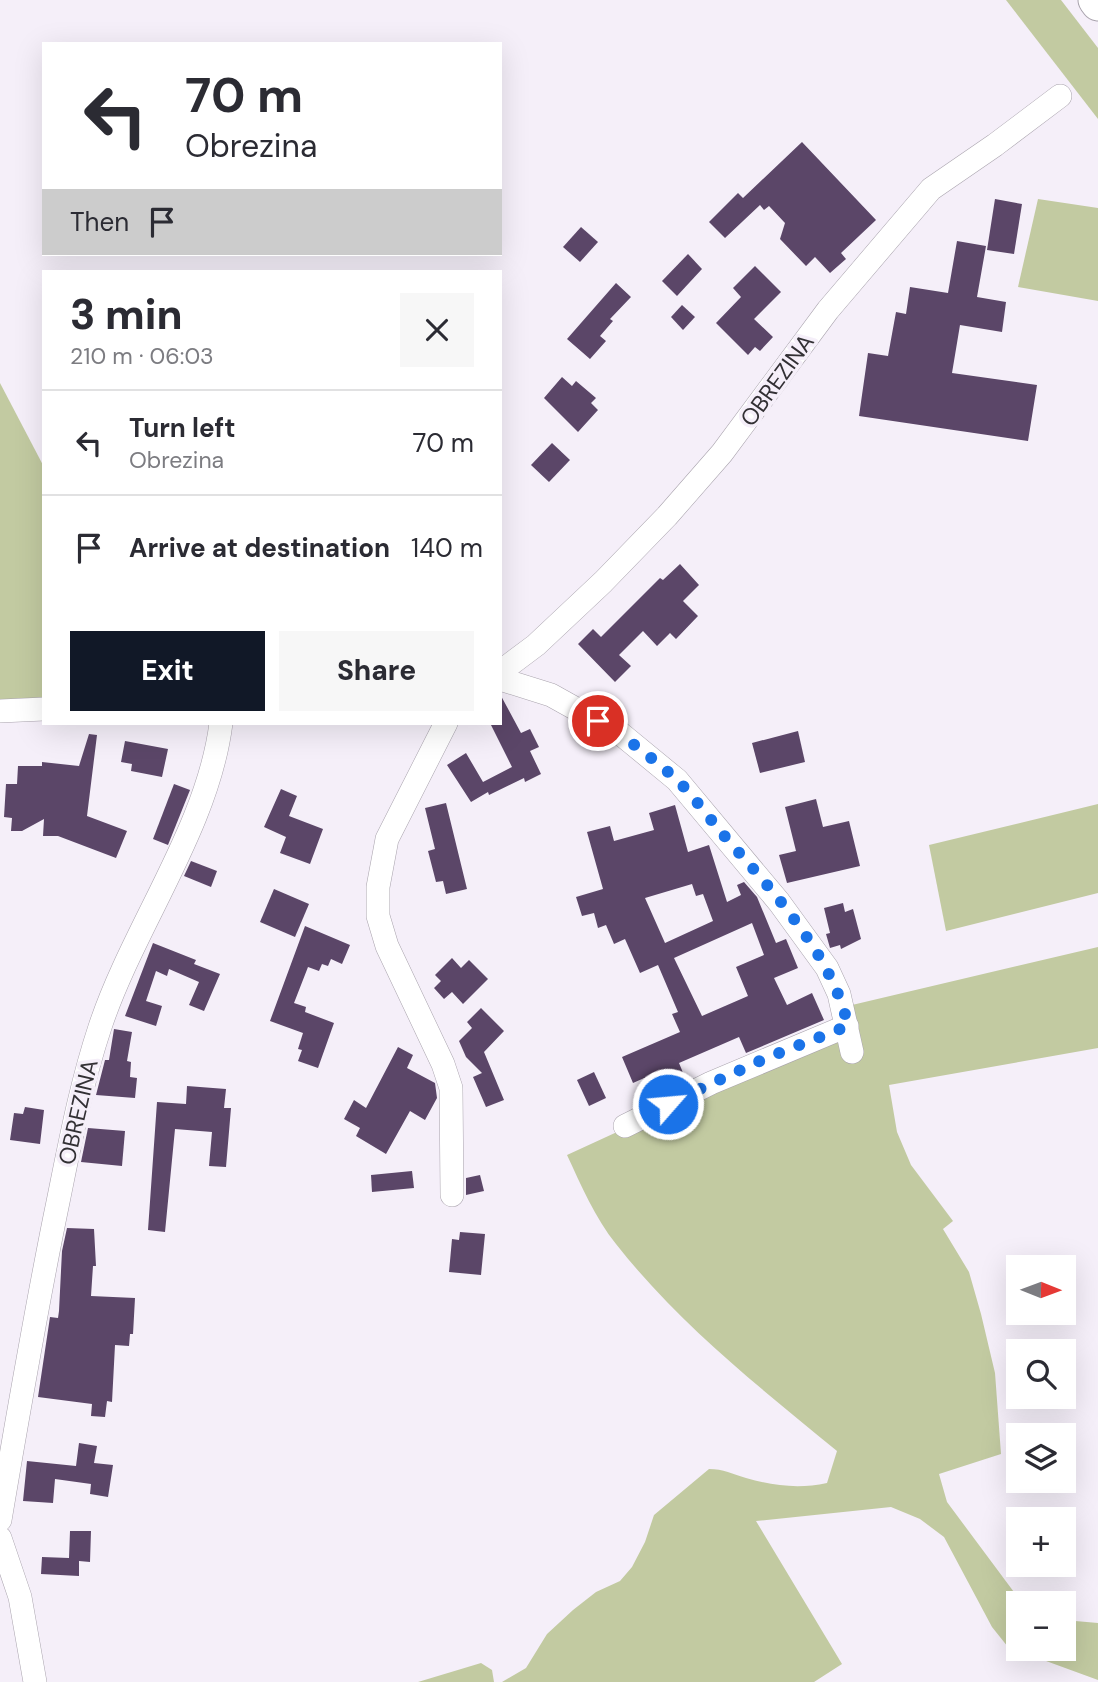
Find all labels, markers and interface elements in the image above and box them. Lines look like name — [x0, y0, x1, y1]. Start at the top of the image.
text: 70 m — [185, 63, 303, 127]
icon: left — [70, 70, 161, 161]
text: Obrezina — [185, 125, 317, 167]
icon: arrive — [143, 203, 181, 241]
text: Then — [70, 205, 129, 239]
text: 3 min — [70, 287, 183, 342]
button: close — [400, 293, 474, 367]
street label: OBREZINA — [733, 328, 821, 432]
text: 210 m · 06:03 — [70, 341, 214, 371]
text: Turn left — [129, 411, 236, 445]
icon: left — [70, 424, 108, 462]
text: 70 m — [413, 426, 474, 460]
text: Obrezina — [129, 445, 224, 475]
icon: arrive — [70, 529, 108, 567]
text: Arrive at destination — [129, 531, 390, 565]
text: 140 m — [411, 531, 483, 565]
button: Exit — [70, 631, 265, 711]
button: Share — [279, 631, 474, 711]
pin — [568, 691, 628, 751]
icon: arrive — [579, 702, 617, 740]
street label: OBREZINA — [51, 1056, 105, 1168]
position arrow — [631, 1067, 705, 1141]
north arrow — [1006, 1255, 1076, 1325]
map controls — [1006, 1255, 1076, 1661]
button: search — [1006, 1339, 1076, 1409]
button: layers — [1006, 1423, 1076, 1493]
button: + — [1006, 1507, 1076, 1577]
button: − — [1006, 1591, 1076, 1661]

